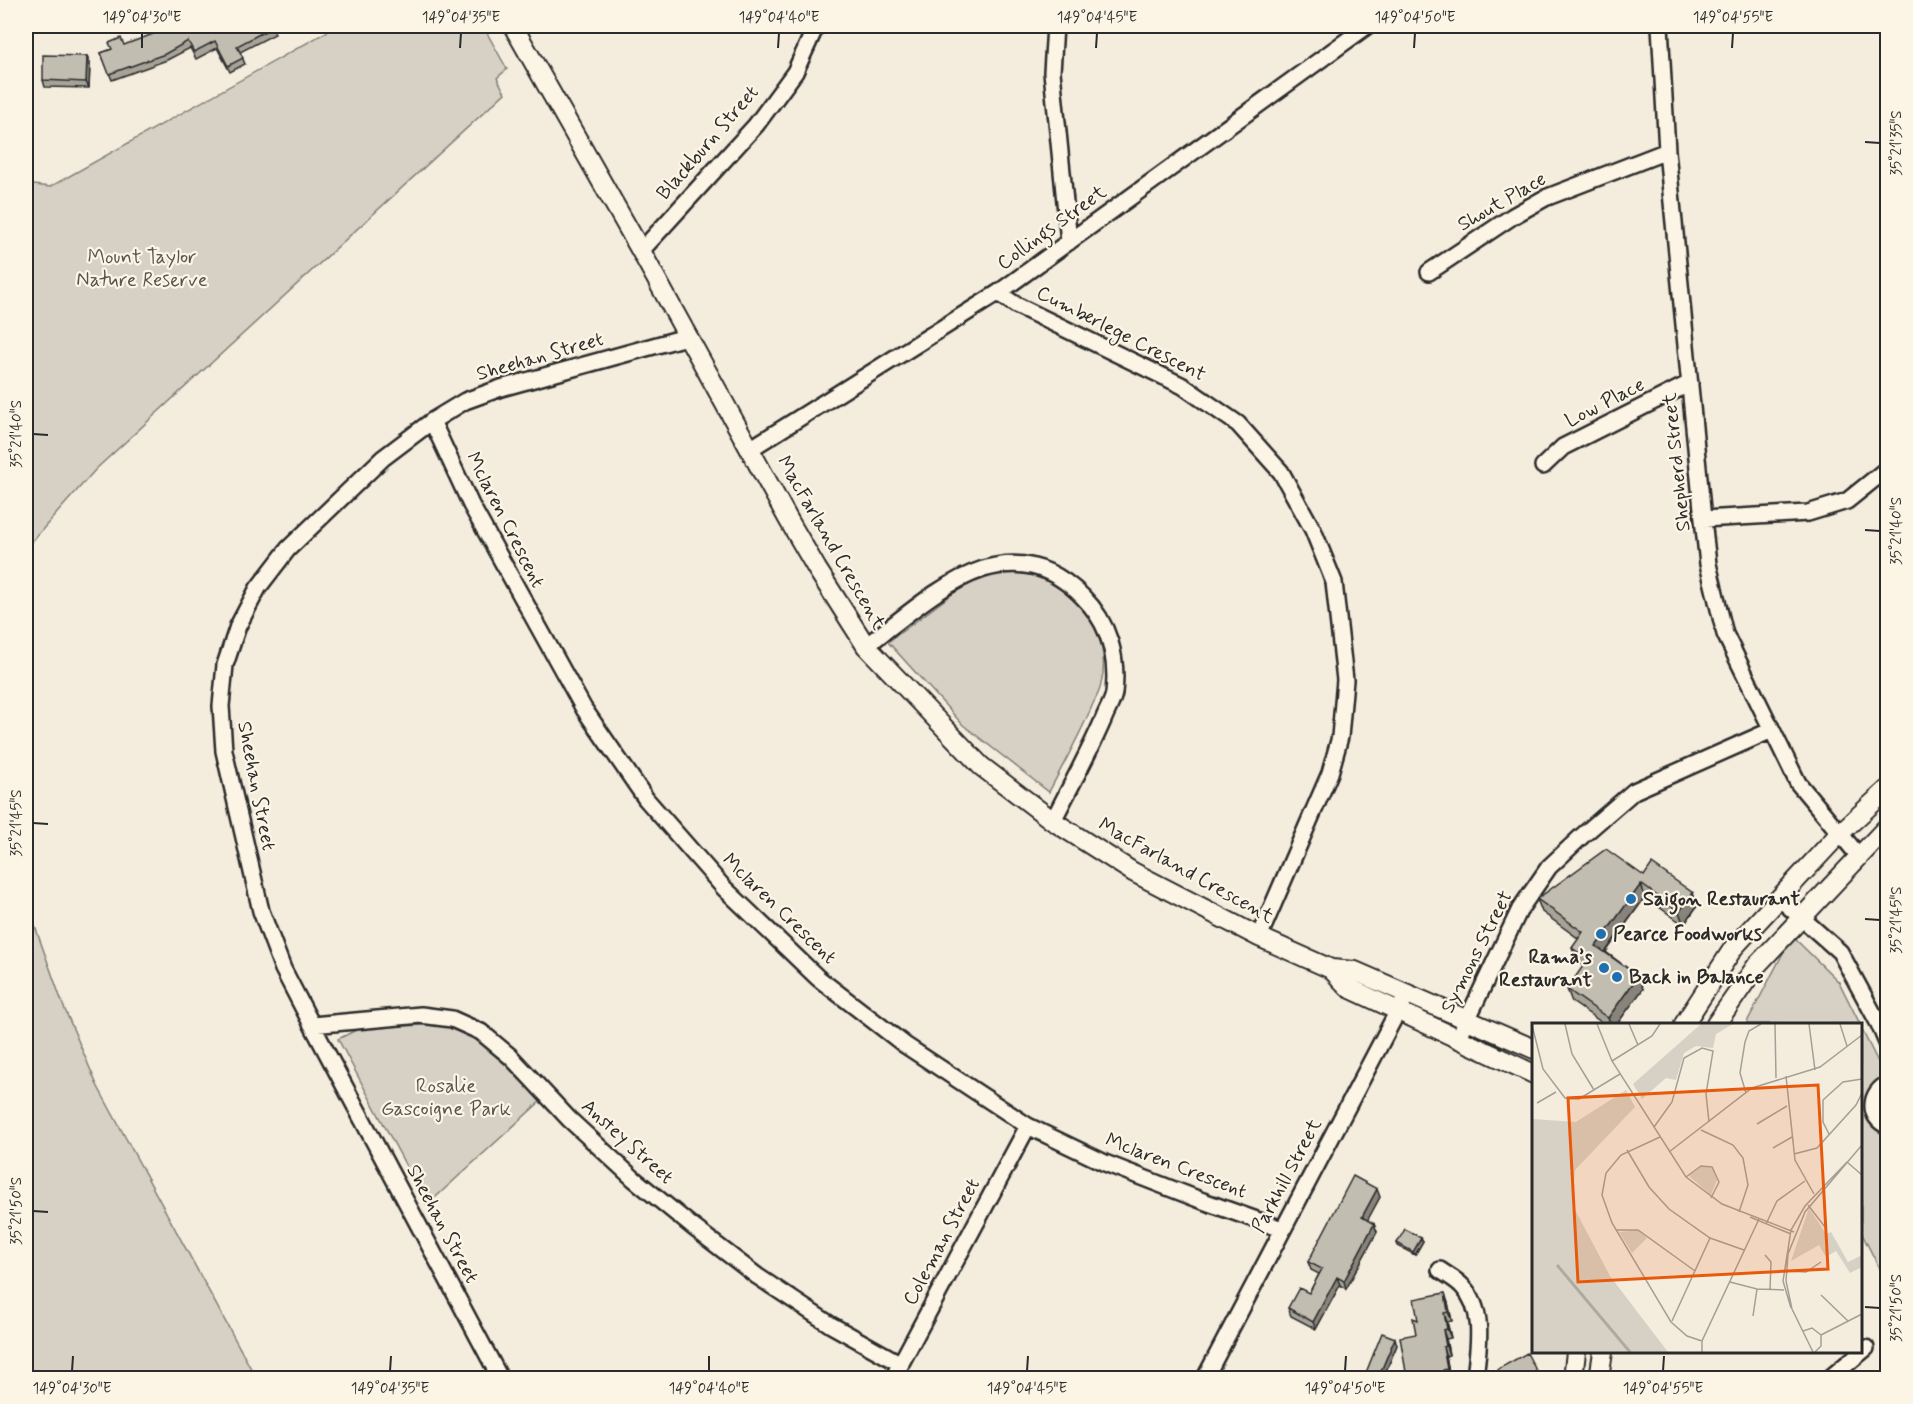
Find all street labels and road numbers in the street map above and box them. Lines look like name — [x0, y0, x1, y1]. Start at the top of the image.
street label: Blackburn Street — [651, 80, 765, 206]
street label: Shout Place — [1453, 166, 1551, 238]
street label: Collings Street — [992, 179, 1114, 279]
street label: Cumberlege Crescent — [1031, 280, 1210, 389]
street label: Sheehan Street — [473, 326, 607, 388]
street label: Low Place — [1561, 371, 1649, 435]
street label: Shepherd Street — [1656, 391, 1698, 533]
street label: Mclaren Crescent — [459, 447, 551, 593]
street label: MacFarland Crescent — [770, 451, 892, 635]
street label: Sheehan Street — [230, 719, 282, 853]
street label: MacFarland Crescent — [1093, 812, 1279, 931]
street label: Mclaren Crescent — [716, 847, 842, 971]
street label: Symons Street — [1435, 886, 1519, 1018]
street label: Anstey Street — [575, 1093, 679, 1191]
street label: Parkhill Street — [1246, 1114, 1329, 1238]
street label: Mclaren Crescent — [1101, 1127, 1251, 1205]
street label: Sheehan Street — [399, 1160, 485, 1288]
street label: Coleman Street — [897, 1174, 987, 1310]

